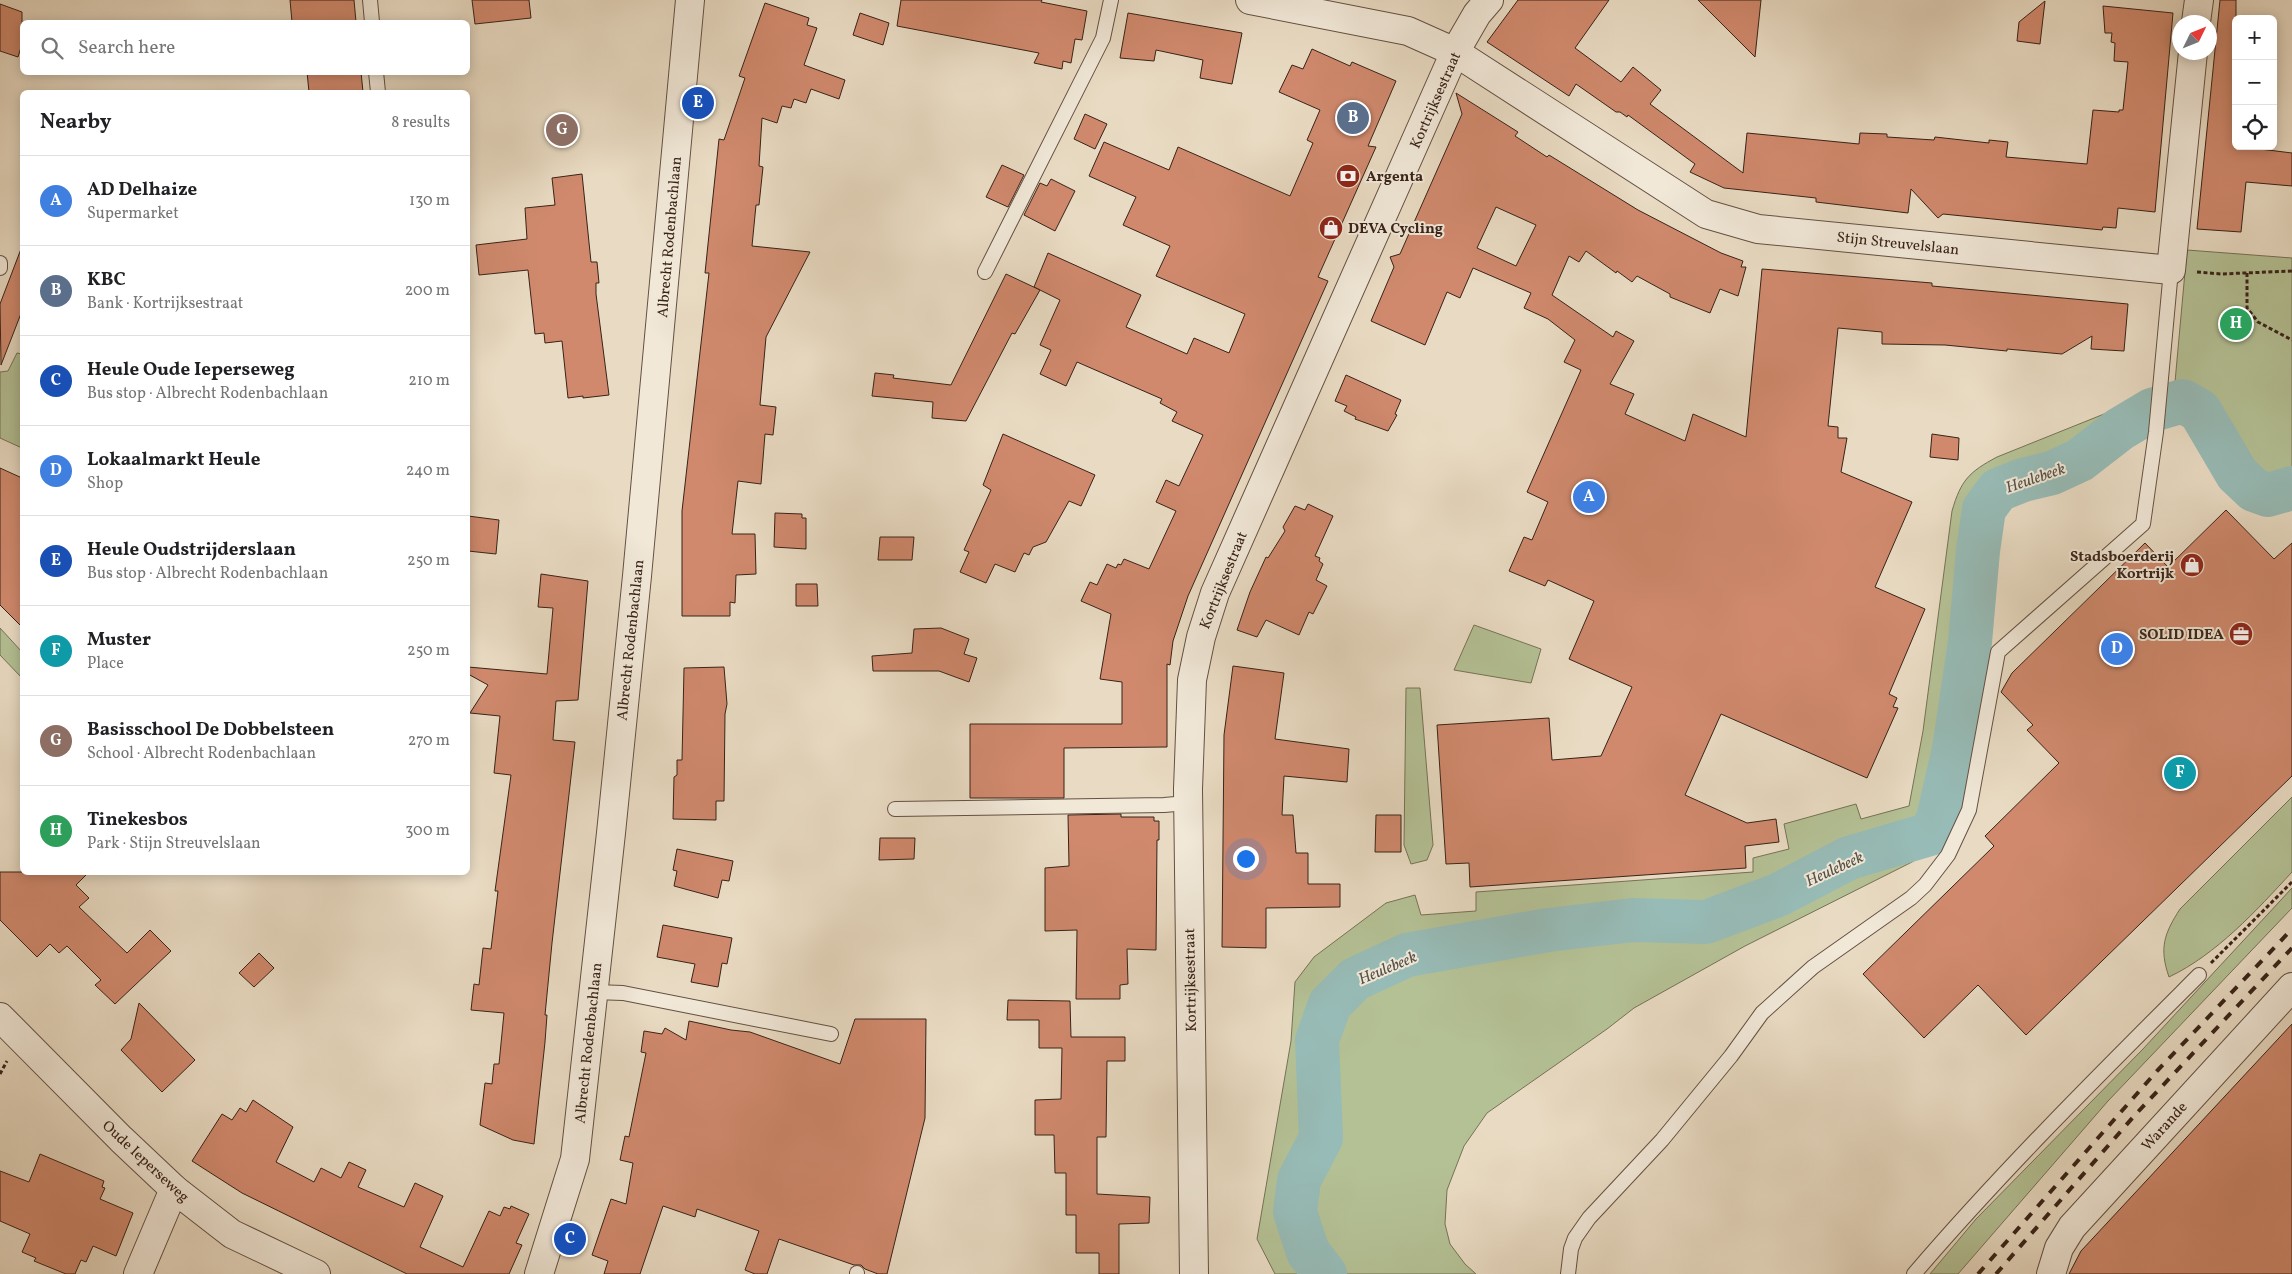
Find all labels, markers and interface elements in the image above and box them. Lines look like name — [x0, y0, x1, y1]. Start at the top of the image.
north arrow — [2172, 15, 2217, 60]
map controls — [2232, 15, 2277, 150]
button: + — [2232, 15, 2277, 60]
search box — [20, 20, 470, 75]
icon: search — [38, 34, 66, 62]
text: Search here — [78, 35, 175, 61]
street label: Kortrijksestraat — [1406, 49, 1467, 152]
button: − — [2232, 60, 2277, 105]
pin: E — [682, 84, 714, 122]
pin: B — [1337, 99, 1369, 137]
button: locate — [2232, 105, 2277, 150]
text: Nearby — [40, 108, 111, 137]
pin: G — [546, 111, 578, 149]
text: 8 results — [391, 112, 450, 134]
street label: Albrecht Rodenbachlaan — [653, 156, 688, 319]
bank icon: Argenta — [1335, 163, 1361, 189]
place label: Argenta — [1366, 167, 1423, 188]
text: AD Delhaize — [87, 177, 197, 203]
text: A — [50, 190, 62, 212]
text: 130 m — [409, 190, 450, 212]
text: Supermarket — [87, 203, 179, 225]
shop icon: DEVA Cycling — [1318, 215, 1344, 241]
place label: DEVA Cycling — [1348, 219, 1443, 240]
street label: Stijn Streuvelslaan — [1835, 228, 1960, 261]
text: KBC — [87, 267, 126, 293]
text: B — [51, 280, 61, 302]
text: 200 m — [405, 280, 450, 302]
text: Bank · Kortrijksestraat — [87, 293, 243, 315]
pin: H — [2220, 305, 2252, 343]
text: Heule Oude Ieperseweg — [87, 357, 295, 383]
text: C — [51, 370, 61, 392]
text: 210 m — [408, 370, 450, 392]
text: Bus stop · Albrecht Rodenbachlaan — [87, 383, 328, 405]
text: Lokaalmarkt Heule — [87, 447, 260, 473]
water label: Heulebeek — [2003, 458, 2069, 499]
text: D — [50, 460, 62, 482]
text: 240 m — [406, 460, 450, 482]
text: Shop — [87, 473, 123, 495]
pin: A — [1573, 478, 1605, 516]
street label: Kortrijksestraat — [1195, 529, 1254, 633]
text: Heule Oudstrijderslaan — [87, 537, 296, 563]
place label: Stadsboerderij Kortrijk — [2070, 547, 2174, 585]
text: E — [51, 550, 61, 572]
text: 250 m — [407, 550, 450, 572]
shop icon: Stadsboerderij Kortrijk — [2179, 552, 2205, 578]
street label: Albrecht Rodenbachlaan — [613, 558, 650, 722]
text: Bus stop · Albrecht Rodenbachlaan — [87, 563, 328, 585]
office icon: SOLID IDEA — [2228, 621, 2254, 647]
place label: SOLID IDEA — [2139, 625, 2224, 646]
text: Muster — [87, 627, 151, 653]
pin: D — [2101, 630, 2133, 668]
text: F — [51, 640, 61, 662]
text: 250 m — [407, 640, 450, 662]
text: Place — [87, 653, 124, 675]
text: Basisschool De Dobbelsteen — [87, 717, 334, 743]
text: G — [50, 730, 62, 752]
text: 270 m — [408, 730, 450, 752]
text: School · Albrecht Rodenbachlaan — [87, 743, 316, 765]
pin: F — [2164, 754, 2196, 792]
text: Tinekesbos — [87, 807, 188, 833]
text: H — [50, 820, 62, 842]
text: 300 m — [405, 820, 450, 842]
text: Park · Stijn Streuvelslaan — [87, 833, 261, 855]
your location — [1233, 846, 1259, 872]
water label: Heulebeek — [1802, 847, 1868, 893]
street label: Kortrijksestraat — [1180, 928, 1203, 1032]
water label: Heulebeek — [1355, 946, 1421, 991]
street label: Albrecht Rodenbachlaan — [571, 961, 608, 1125]
street label: Warande — [2137, 1098, 2193, 1156]
street label: Oude Ieperseweg — [97, 1116, 193, 1208]
pin: C — [554, 1220, 586, 1258]

